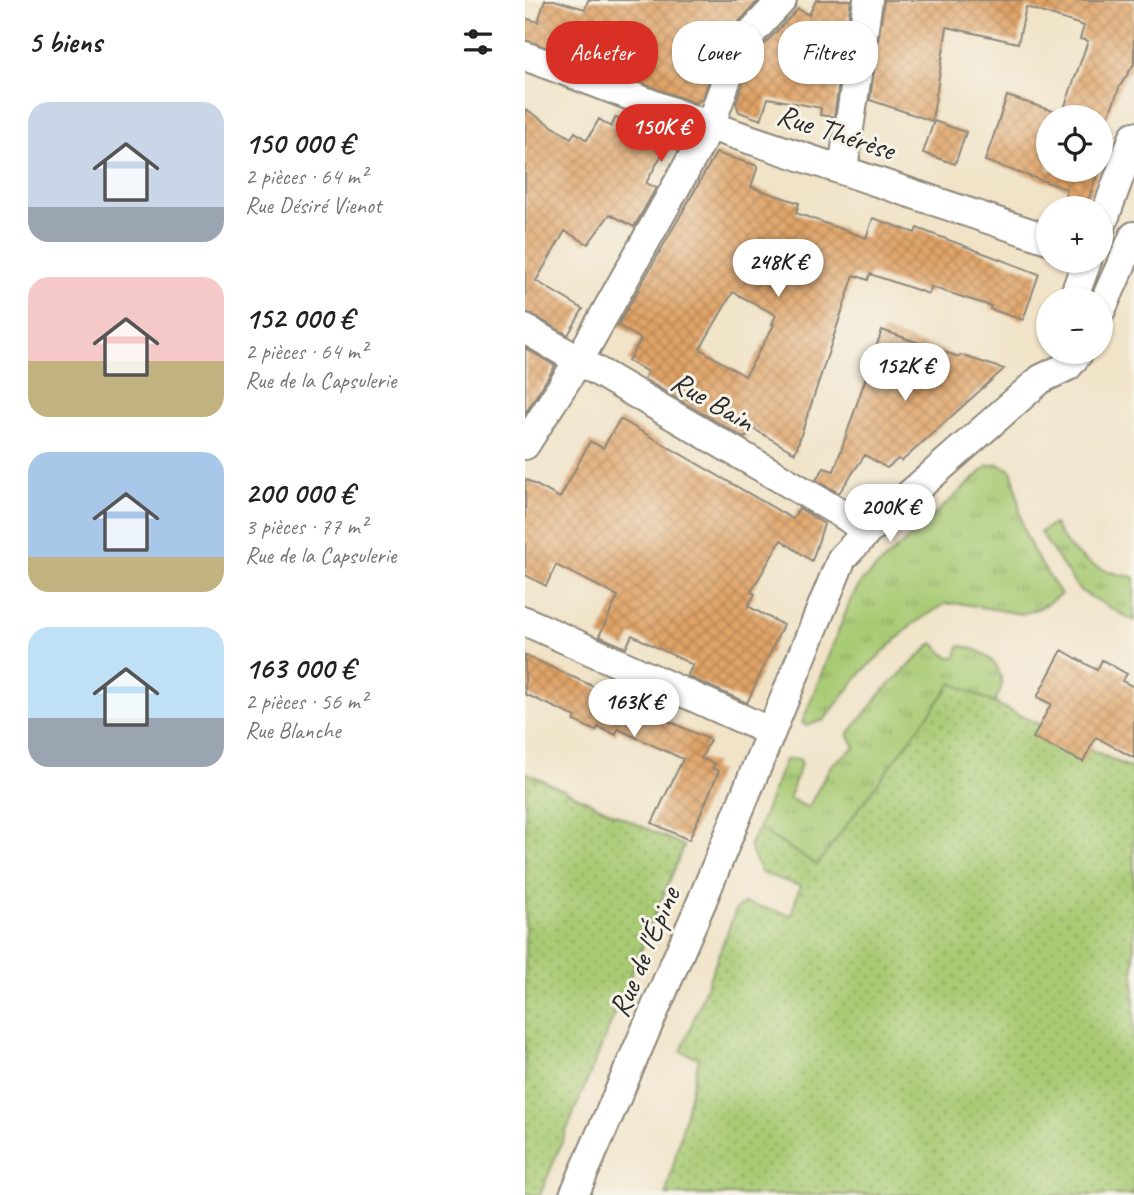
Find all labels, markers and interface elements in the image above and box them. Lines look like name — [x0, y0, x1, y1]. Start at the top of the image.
chip: Acheter — [546, 21, 658, 84]
chip: Louer — [672, 21, 764, 84]
chip: Filtres — [778, 21, 878, 84]
text: 5 biens — [28, 23, 102, 61]
icon: filters — [459, 23, 497, 61]
street label: Rue Thérèse — [772, 95, 902, 170]
pin: 150K € — [604, 104, 718, 164]
map controls — [1036, 105, 1113, 364]
button: locate — [1036, 105, 1113, 182]
text: 150K € — [632, 112, 690, 141]
text: 150 000 € — [245, 124, 354, 162]
icon: home — [84, 130, 168, 214]
text: 2 pièces · 64 m² — [245, 162, 367, 191]
text: Rue Désiré Vienot — [245, 191, 382, 220]
button: + — [1036, 196, 1113, 273]
pin: 248K € — [721, 240, 835, 299]
text: 248K € — [749, 247, 807, 276]
button: − — [1036, 287, 1113, 364]
text: 152 000 € — [245, 299, 354, 337]
icon: home — [84, 305, 168, 389]
text: 2 pièces · 64 m² — [245, 337, 367, 366]
pin: 152K € — [848, 344, 962, 403]
text: 152K € — [876, 351, 934, 380]
street label: Rue Bain — [664, 362, 763, 441]
text: Rue de la Capsulerie — [245, 366, 396, 395]
text: 200 000 € — [245, 474, 354, 512]
icon: home — [84, 480, 168, 564]
pin: 200K € — [833, 484, 947, 544]
text: 200K € — [861, 492, 919, 521]
text: 3 pièces · 77 m² — [245, 512, 367, 541]
text: Rue de la Capsulerie — [245, 541, 396, 570]
text: 163 000 € — [245, 649, 355, 687]
icon: home — [84, 655, 168, 739]
pin: 163K € — [577, 680, 691, 739]
text: 2 pièces · 56 m² — [245, 687, 367, 716]
text: 163K € — [604, 687, 664, 716]
text: Rue Blanche — [245, 716, 340, 745]
street label: Rue de l'Épine — [600, 879, 689, 1023]

